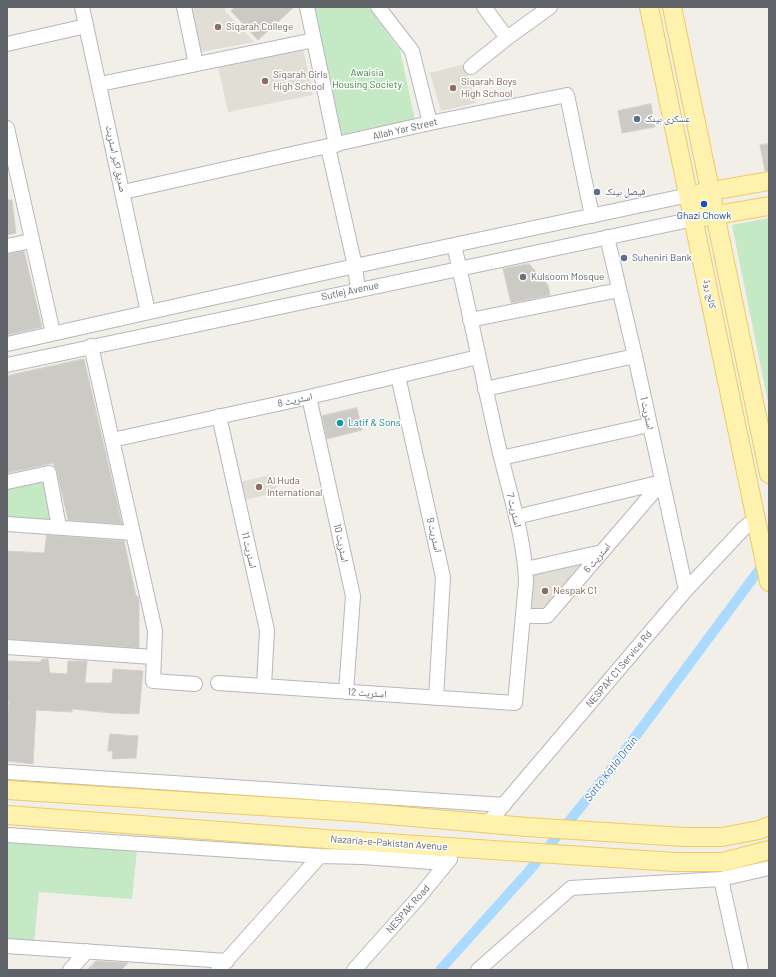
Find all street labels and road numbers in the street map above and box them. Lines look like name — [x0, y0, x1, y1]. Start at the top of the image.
street label: Allah Yar Street — [371, 116, 439, 142]
street label: صدیق اکبر اسٹریٹ — [103, 124, 129, 194]
street label: کالج روڈ — [701, 278, 719, 310]
street label: Sutlej Avenue — [320, 279, 380, 303]
street label: اسٹریٹ 8 — [276, 390, 314, 410]
street label: اسٹریٹ 1 — [638, 395, 656, 431]
street label: اسٹریٹ 7 — [504, 492, 524, 528]
street label: اسٹریٹ 9 — [424, 516, 444, 554]
street label: اسٹریٹ 10 — [331, 523, 351, 563]
street label: اسٹریٹ 11 — [239, 531, 259, 569]
street label: اسٹریٹ 6 — [581, 541, 613, 575]
street label: NESPAK C1 Service Rd — [583, 628, 655, 710]
street label: اسٹریٹ 12 — [347, 686, 387, 700]
street label: Nazaria-e-Pakistan Avenue — [330, 833, 448, 853]
street label: NESPAK Road — [384, 882, 432, 936]

